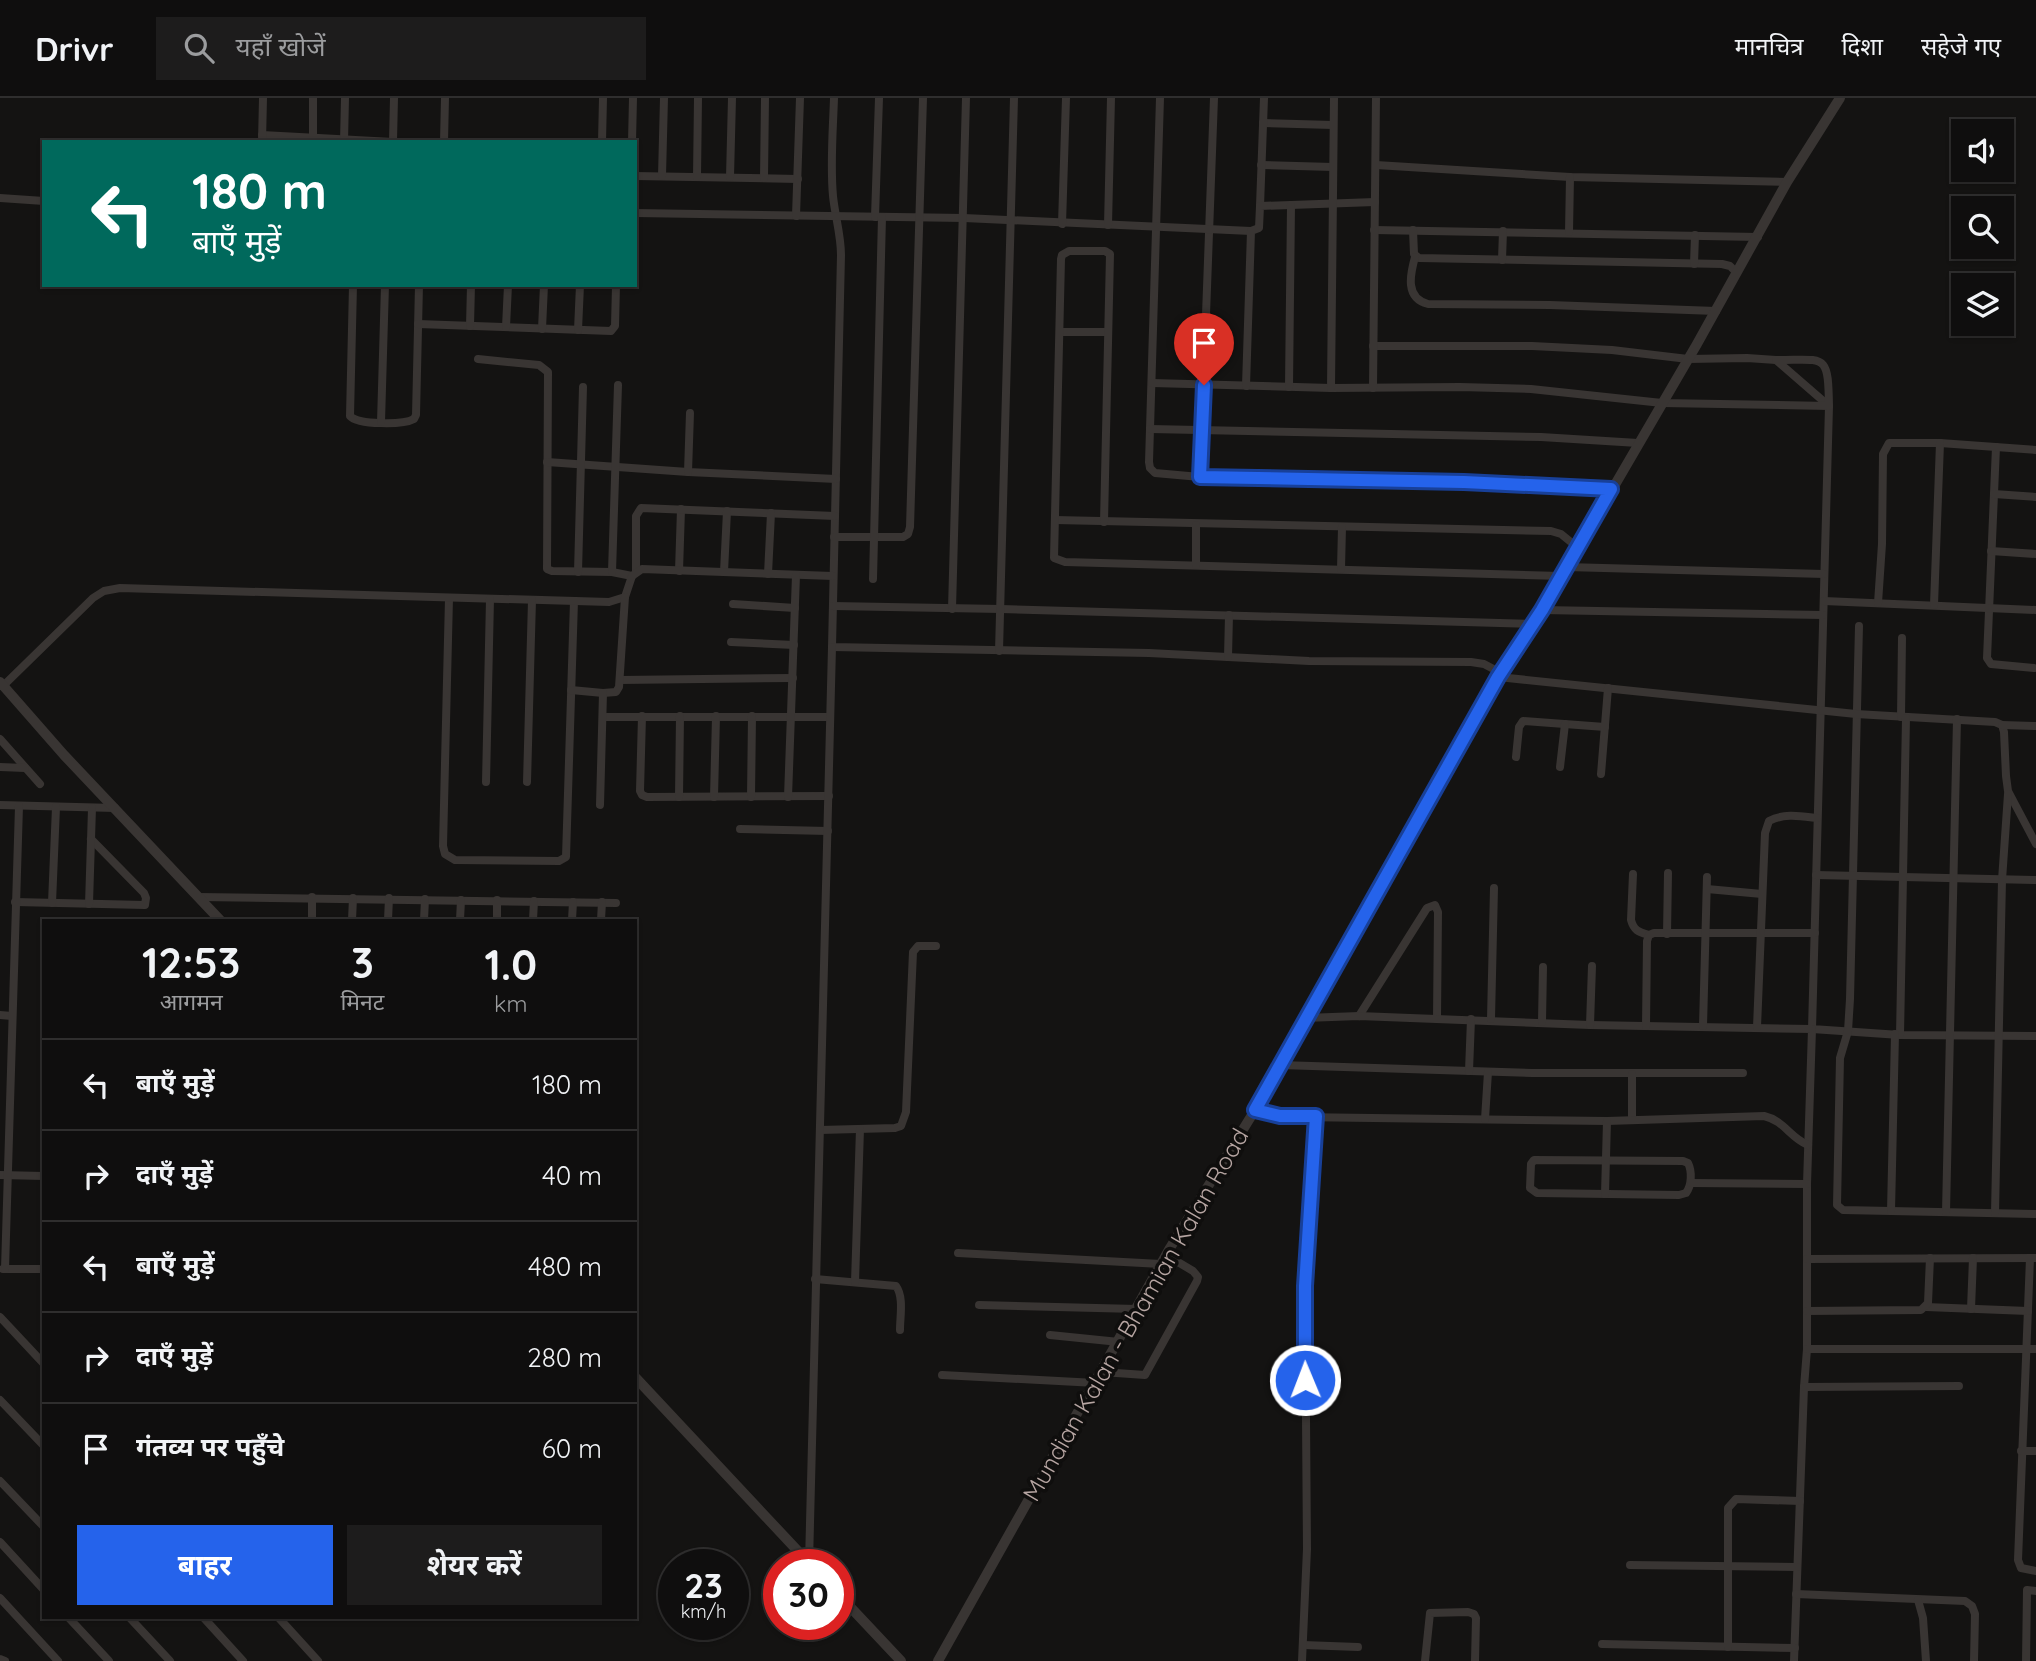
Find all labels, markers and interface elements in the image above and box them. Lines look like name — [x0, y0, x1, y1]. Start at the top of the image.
search box — [156, 17, 646, 80]
text: Drivr — [35, 28, 114, 69]
icon: search — [180, 29, 218, 67]
text: यहाँ खोजें — [236, 30, 326, 63]
text: मानचित्र — [1735, 31, 1803, 61]
text: दिशा — [1841, 31, 1883, 61]
text: सहेजे गए — [1921, 31, 2001, 61]
map controls — [1951, 119, 2014, 336]
button: sound — [1951, 119, 2014, 182]
text: 180 m — [192, 160, 327, 221]
icon: left — [77, 168, 168, 259]
button: search — [1951, 196, 2014, 259]
text: बाएँ मुड़ें — [192, 221, 281, 261]
button: layers — [1951, 273, 2014, 336]
pin — [1174, 313, 1234, 385]
icon: arrive — [1185, 324, 1223, 362]
text: 12:53 — [142, 936, 240, 989]
text: 3 — [351, 936, 374, 989]
text: 1.0 — [484, 938, 537, 991]
text: आगमन — [160, 987, 223, 1016]
text: मिनट — [340, 987, 384, 1016]
text: km — [494, 989, 527, 1018]
icon: left — [77, 1066, 115, 1104]
text: बाएँ मुड़ें — [136, 1066, 215, 1099]
text: 180 m — [532, 1068, 602, 1101]
street label: Mundian Kalan - Bhamian Kalan Road — [1016, 1123, 1255, 1506]
icon: right — [77, 1157, 115, 1195]
text: दाएँ मुड़ें — [136, 1157, 213, 1190]
text: 40 m — [542, 1159, 602, 1192]
icon: left — [77, 1248, 115, 1286]
text: बाएँ मुड़ें — [136, 1248, 215, 1281]
text: 480 m — [528, 1250, 602, 1283]
icon: right — [77, 1339, 115, 1377]
text: दाएँ मुड़ें — [136, 1339, 213, 1372]
text: 280 m — [527, 1341, 602, 1374]
position arrow — [1268, 1343, 1342, 1417]
icon: arrive — [77, 1430, 115, 1468]
text: गंतव्य पर पहुँचे — [136, 1430, 284, 1463]
text: 60 m — [542, 1432, 602, 1465]
button: बाहर — [77, 1525, 333, 1605]
button: शेयर करें — [347, 1525, 602, 1605]
speed limit sign: 30 — [763, 1549, 854, 1640]
text: 23 — [684, 1563, 723, 1607]
text: km/h — [681, 1600, 726, 1623]

